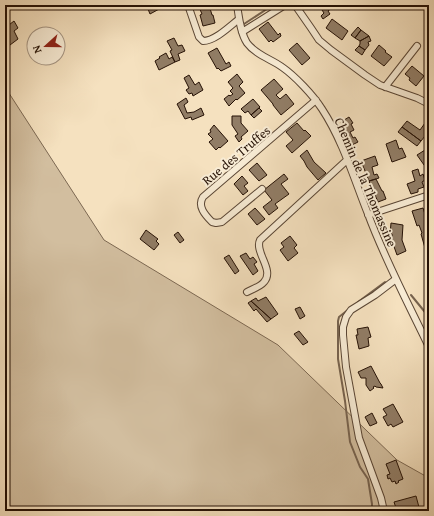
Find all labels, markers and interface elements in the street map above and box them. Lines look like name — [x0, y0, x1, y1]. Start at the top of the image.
north arrow — [26, 26, 66, 66]
text: N — [28, 43, 45, 56]
street label: Chemin de la Thomassine — [330, 115, 401, 250]
street label: Rue des Truffes — [198, 121, 275, 190]

